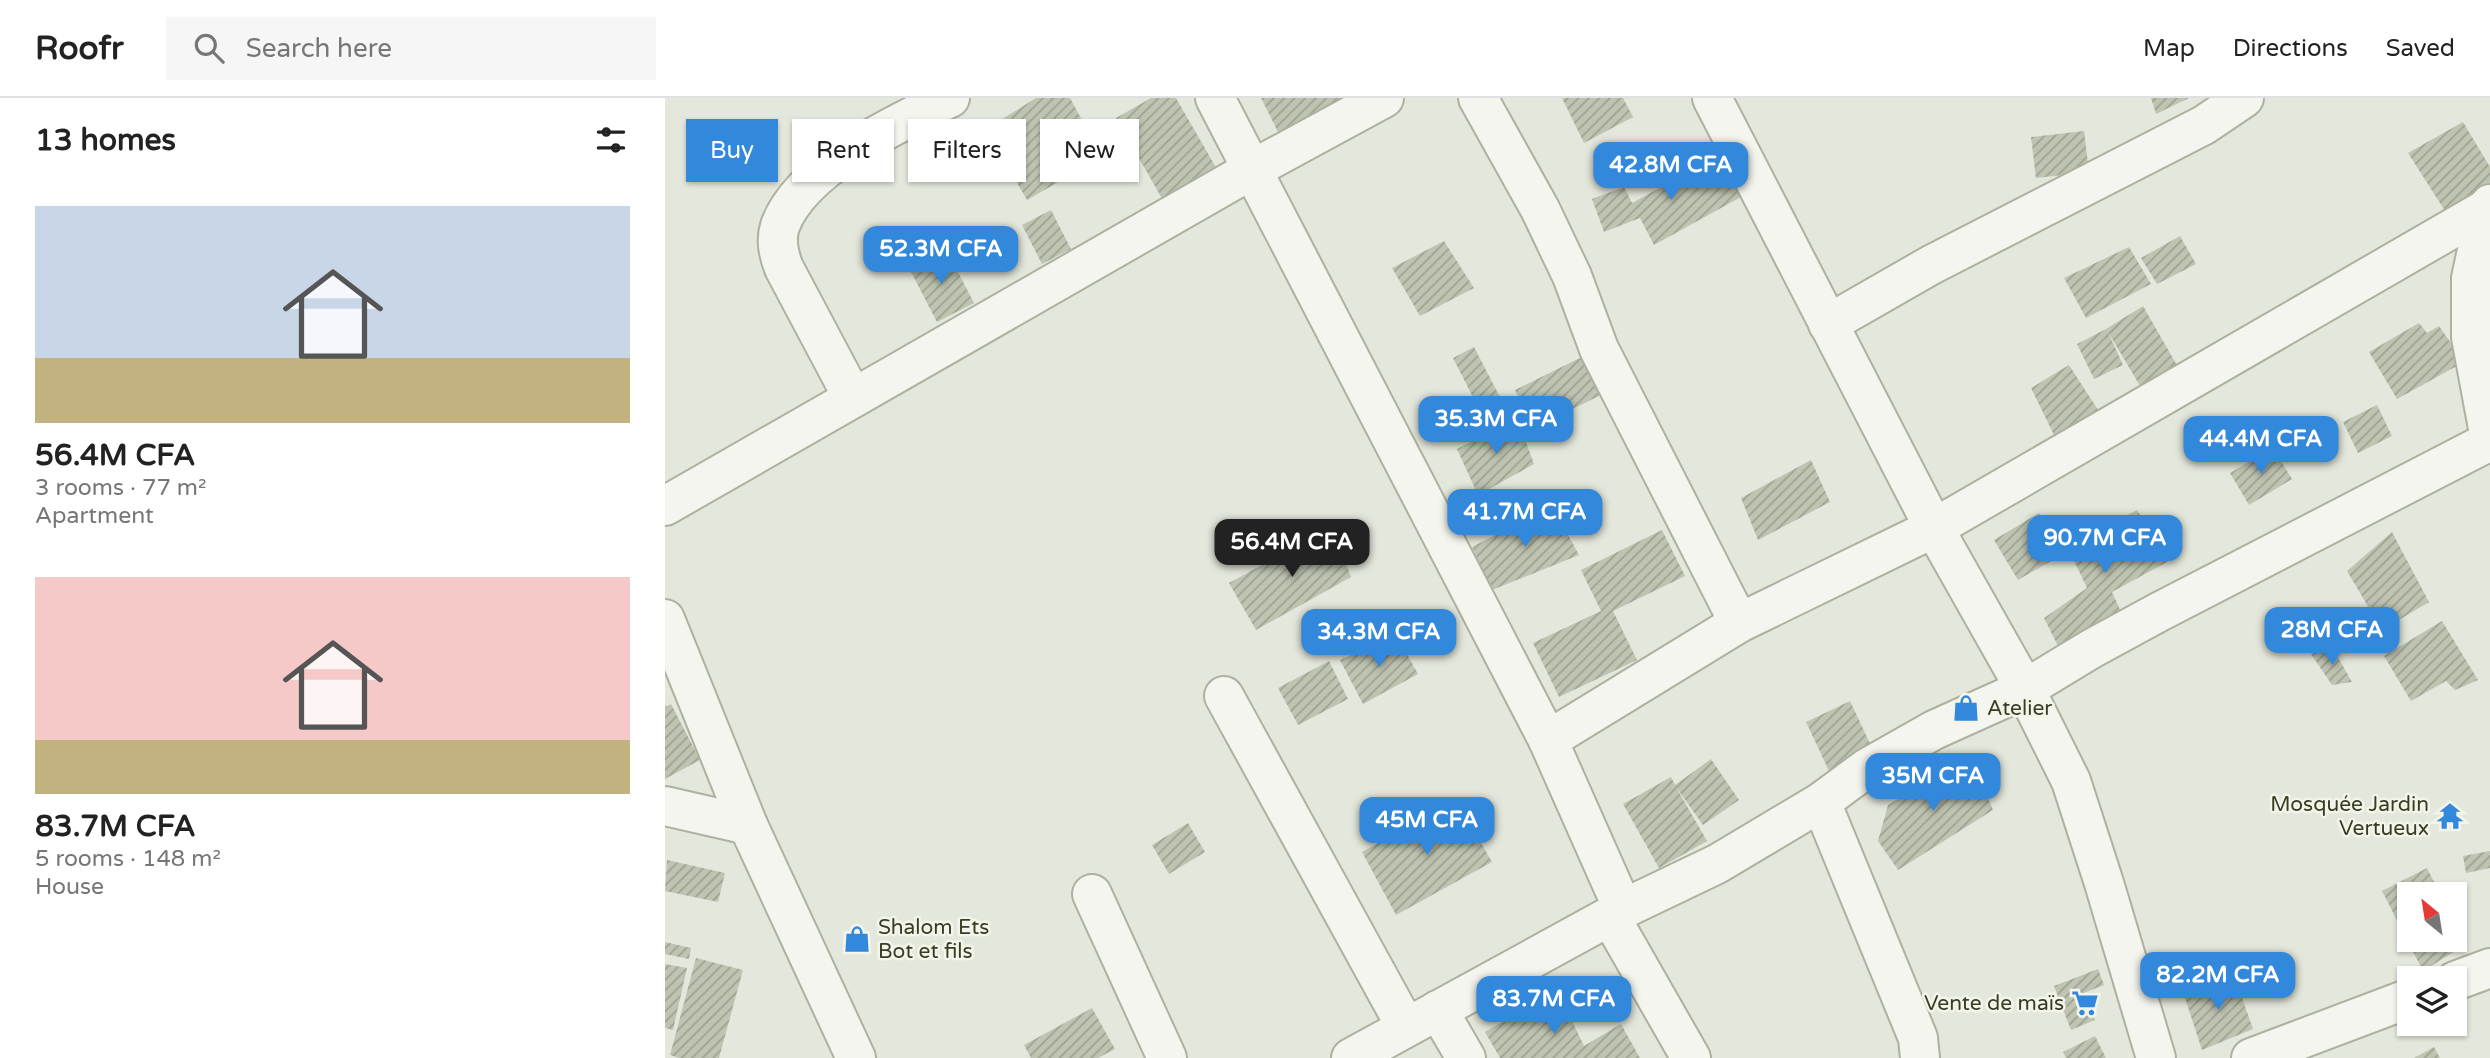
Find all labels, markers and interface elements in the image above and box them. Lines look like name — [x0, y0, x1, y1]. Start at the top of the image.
search box — [166, 17, 656, 80]
text: Roofr — [35, 29, 124, 68]
icon: search — [190, 29, 228, 67]
text: Search here — [246, 33, 392, 64]
text: Map — [2143, 34, 2195, 63]
text: Directions — [2233, 34, 2348, 63]
text: Saved — [2386, 34, 2455, 63]
chip: Buy — [686, 119, 778, 182]
chip: Rent — [792, 119, 894, 182]
chip: Filters — [908, 119, 1026, 182]
chip: New — [1040, 119, 1139, 182]
icon: filters — [592, 121, 630, 159]
text: 13 homes — [35, 122, 176, 159]
pin: 42.8M CFA — [1591, 142, 1751, 202]
text: 42.8M CFA — [1609, 151, 1733, 179]
pin: 52.3M CFA — [861, 226, 1021, 286]
text: 52.3M CFA — [879, 235, 1003, 263]
icon: home — [270, 251, 396, 377]
pin: 35.3M CFA — [1416, 396, 1576, 456]
text: 35.3M CFA — [1434, 405, 1558, 433]
pin: 44.4M CFA — [2181, 416, 2341, 476]
text: 44.4M CFA — [2200, 425, 2322, 453]
text: 56.4M CFA — [35, 437, 195, 474]
text: 3 rooms · 77 m² — [35, 474, 206, 502]
pin: 41.7M CFA — [1445, 490, 1605, 549]
text: 41.7M CFA — [1463, 498, 1587, 526]
text: Apartment — [35, 502, 154, 530]
pin: 90.7M CFA — [2025, 516, 2185, 575]
pin: 56.4M CFA — [1212, 519, 1372, 579]
text: 90.7M CFA — [2043, 524, 2167, 552]
text: 56.4M CFA — [1231, 528, 1353, 556]
pin: 28M CFA — [2267, 608, 2397, 667]
pin: 34.3M CFA — [1299, 610, 1459, 669]
text: 28M CFA — [2280, 616, 2384, 644]
text: 34.3M CFA — [1317, 618, 1441, 646]
icon: home — [270, 622, 396, 748]
shop icon: Atelier — [1951, 693, 1981, 723]
place label: Atelier — [1987, 696, 2052, 721]
pin: 35M CFA — [1868, 754, 1998, 813]
text: 35M CFA — [1881, 762, 1985, 790]
place label: Mosquée Jardin Vertueux — [2270, 792, 2429, 841]
pin: 45M CFA — [1362, 798, 1492, 857]
temple icon: Mosquée Jardin Vertueux — [2435, 801, 2465, 831]
text: 45M CFA — [1375, 806, 1479, 834]
text: 83.7M CFA — [35, 808, 196, 845]
text: 5 rooms · 148 m² — [35, 845, 221, 873]
text: House — [35, 873, 104, 901]
north arrow — [2397, 882, 2467, 952]
map controls — [2397, 882, 2467, 1036]
place label: Shalom Ets Bot et fils — [878, 915, 989, 964]
shop icon: Shalom Ets Bot et fils — [842, 924, 872, 954]
pin: 82.2M CFA — [2138, 953, 2298, 1012]
text: 82.2M CFA — [2156, 961, 2280, 989]
button: layers — [2397, 966, 2467, 1036]
pin: 83.7M CFA — [1474, 976, 1634, 1036]
text: 83.7M CFA — [1492, 985, 1616, 1013]
supermarket icon: Vente de maïs — [2070, 988, 2100, 1018]
place label: Vente de maïs — [1924, 991, 2064, 1016]

